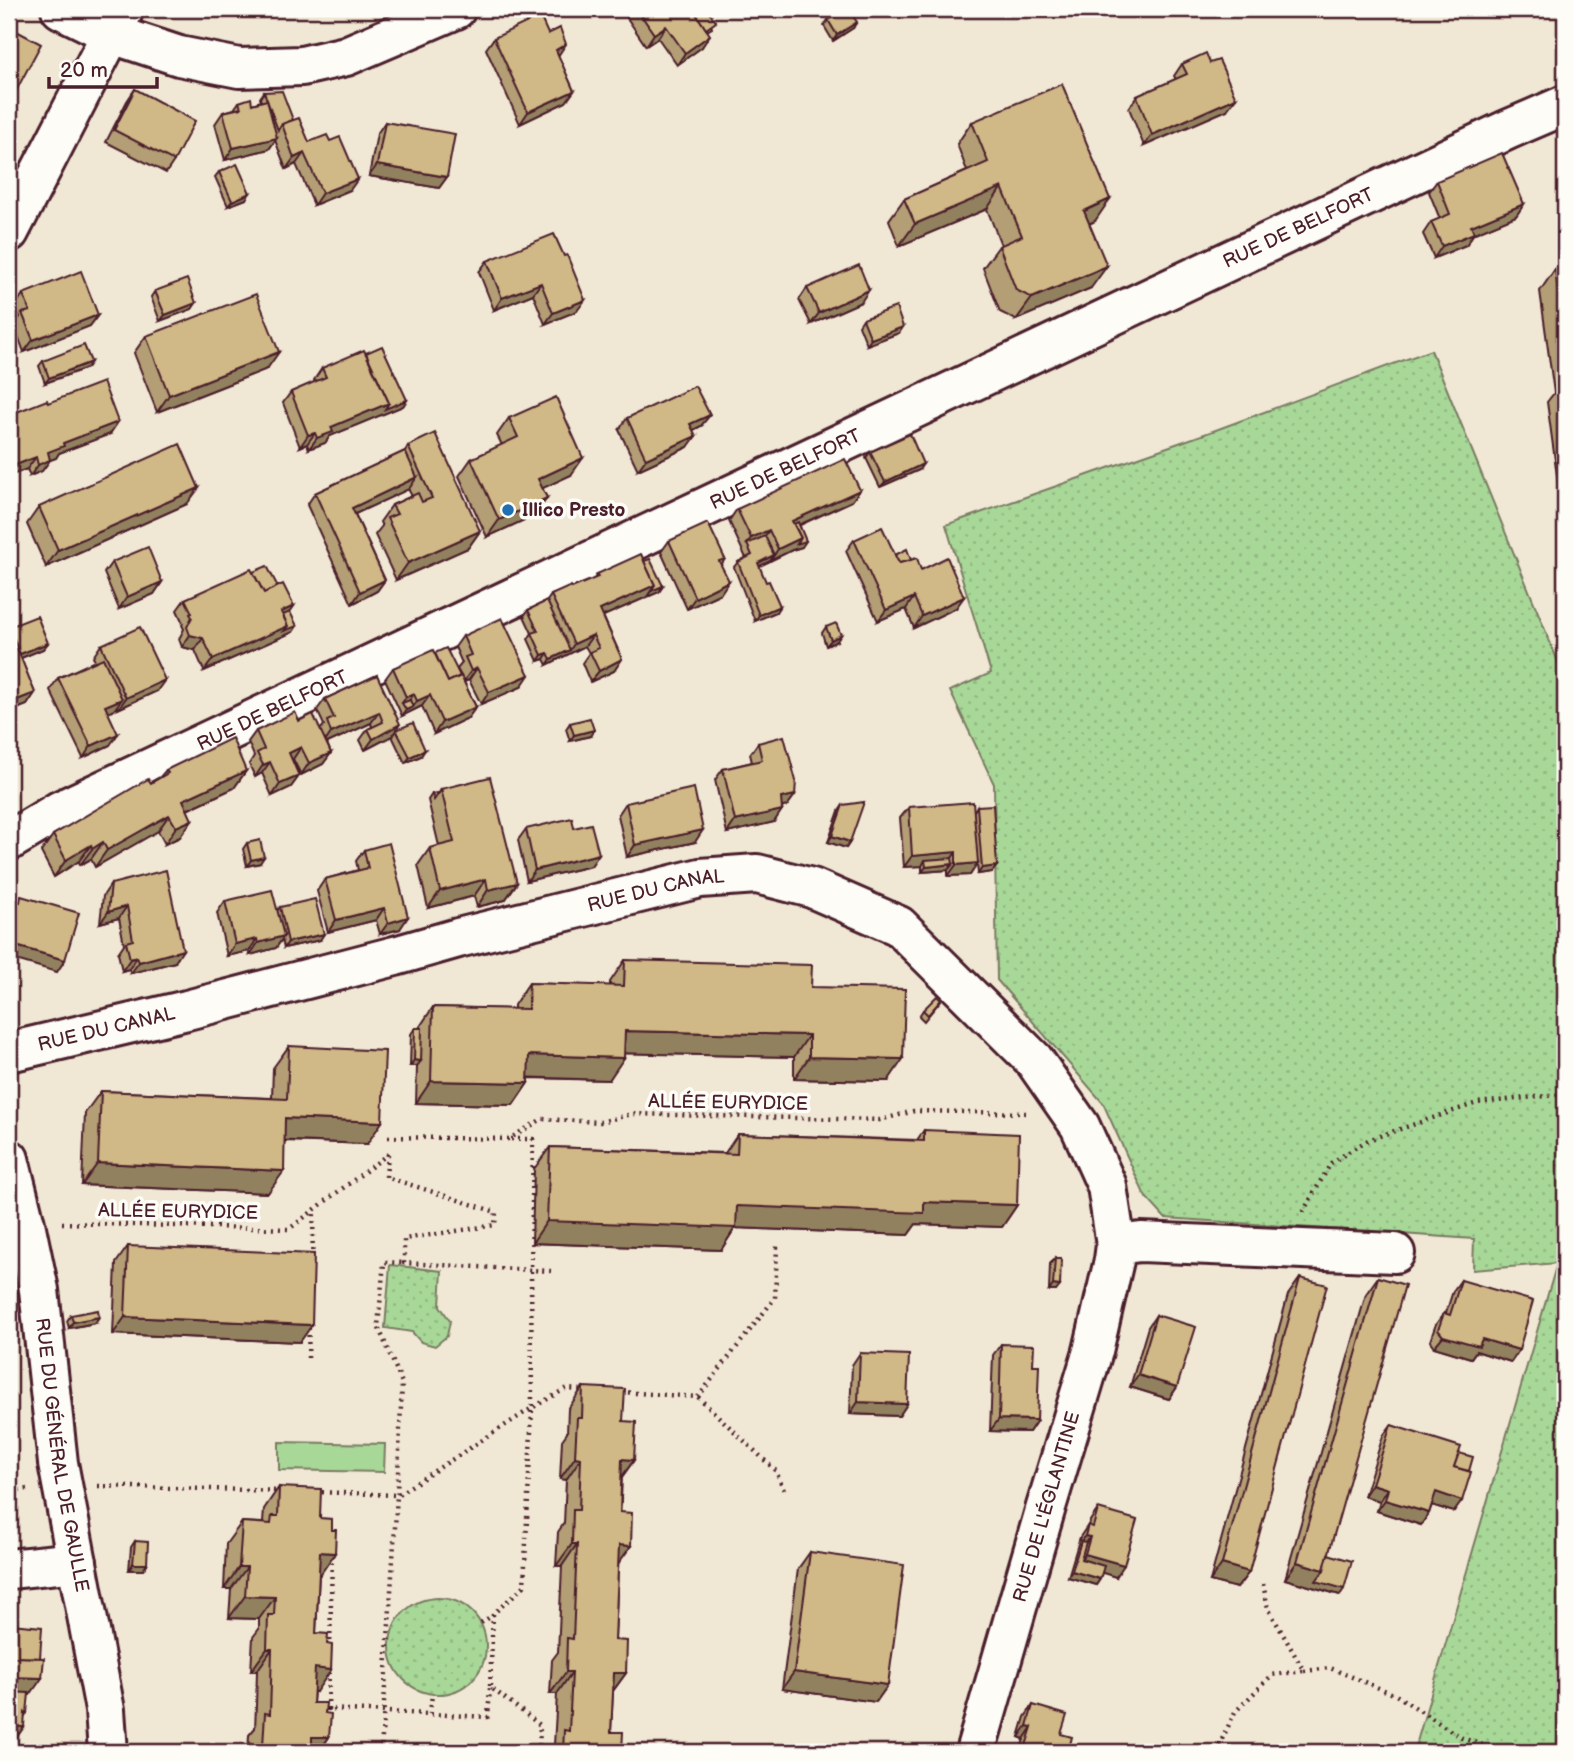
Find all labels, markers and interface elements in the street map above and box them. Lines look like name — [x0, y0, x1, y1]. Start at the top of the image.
scale bar — [49, 46, 158, 90]
text: 20 m — [60, 58, 108, 83]
street label: RUE DE BELFORT — [1219, 183, 1378, 273]
street label: RUE DE BELFORT — [706, 424, 865, 515]
place label: Illico Presto — [522, 499, 625, 522]
marker: Illico Presto — [500, 502, 516, 518]
street label: RUE DE BELFORT — [193, 665, 352, 756]
street label: RUE DU CANAL — [585, 865, 725, 917]
street label: RUE DU CANAL — [36, 1002, 177, 1056]
street label: ALLÉE EURYDICE — [648, 1089, 808, 1116]
street label: ALLÉE EURYDICE — [98, 1198, 258, 1225]
street label: RUE DU GÉNÉRAL DE GAULLE — [31, 1317, 94, 1594]
street label: RUE DE L'ÉGLANTINE — [1008, 1409, 1085, 1605]

